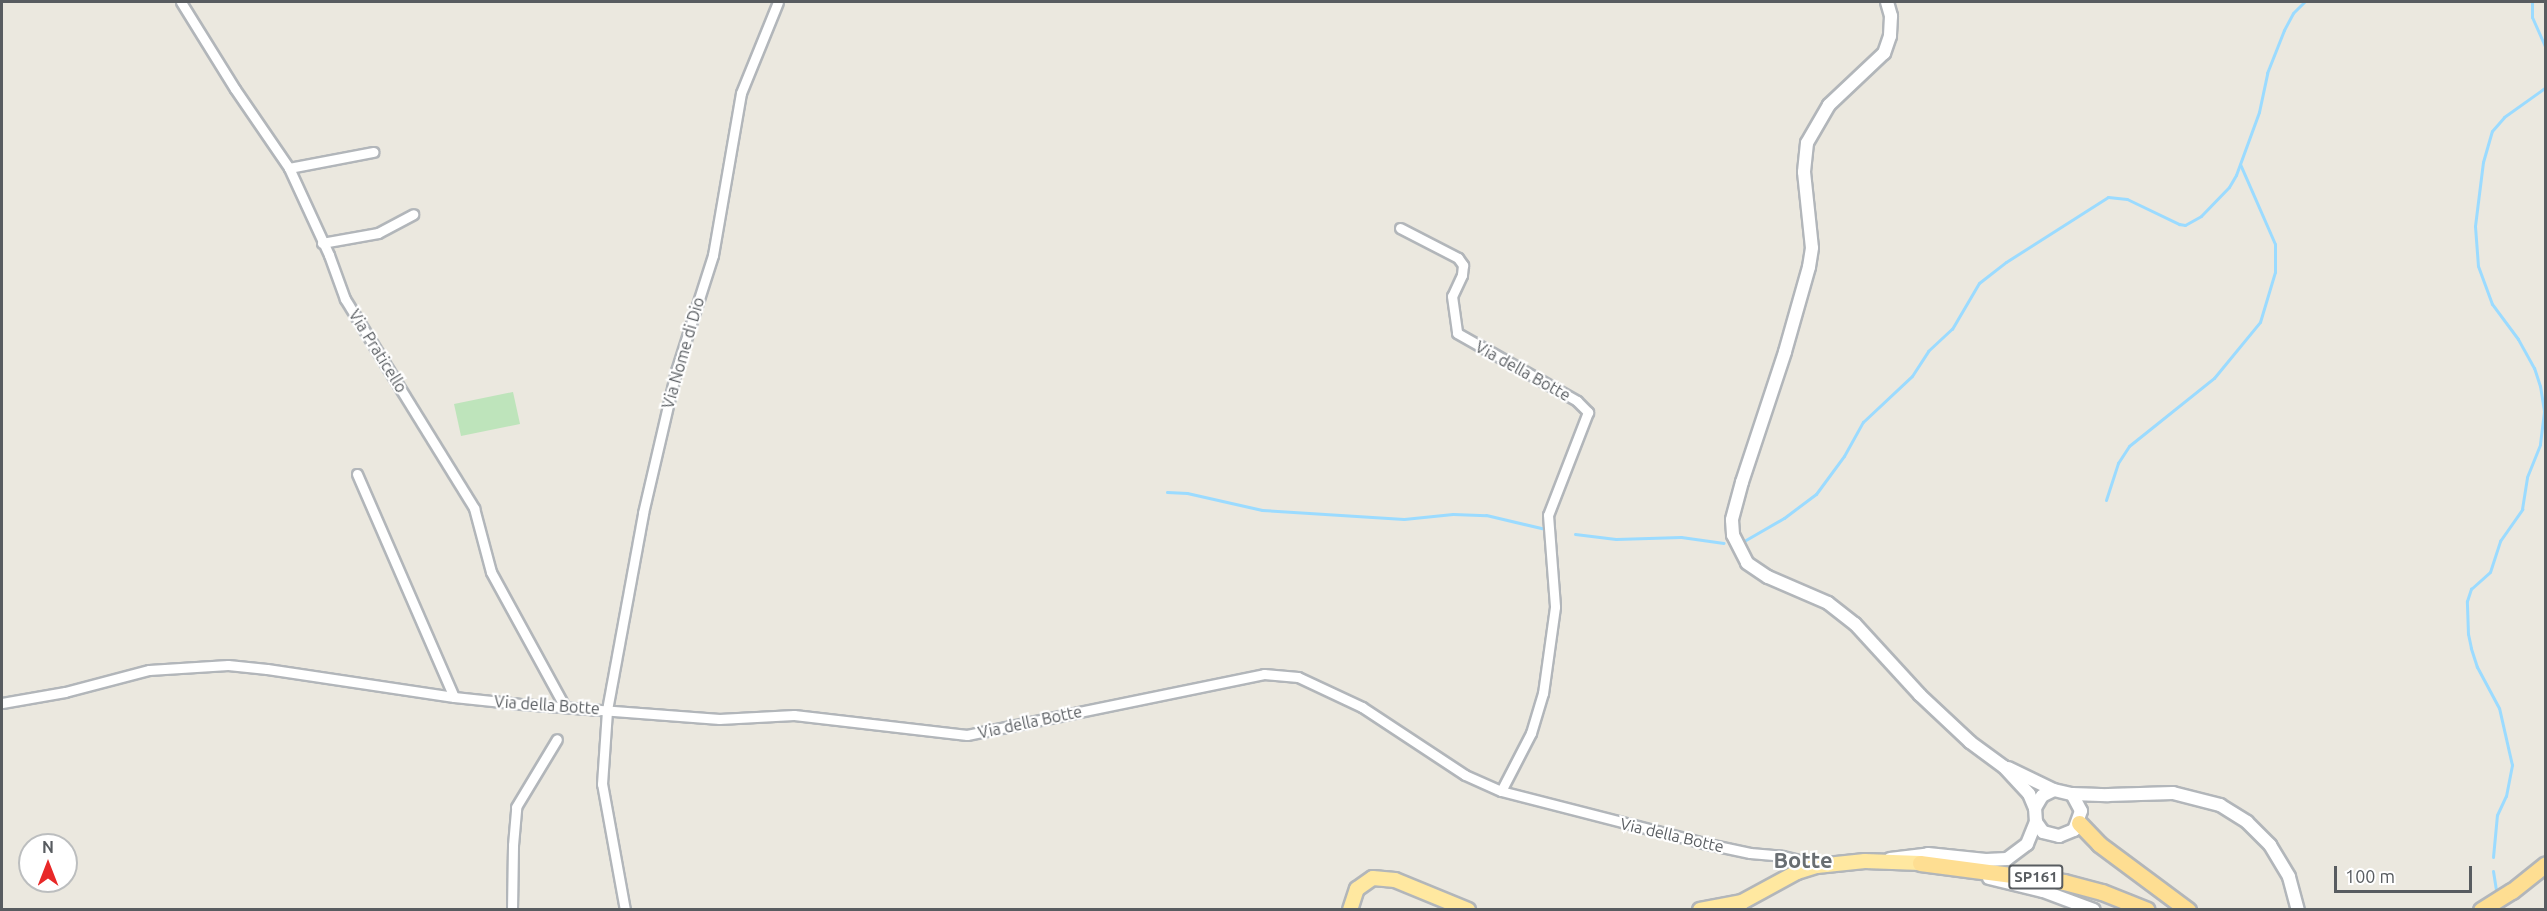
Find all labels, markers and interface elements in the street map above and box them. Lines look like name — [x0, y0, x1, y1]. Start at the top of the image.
street label: Via Nome di Dio — [658, 295, 708, 411]
street label: Via Praticello — [345, 306, 411, 396]
street label: Via della Botte — [1472, 337, 1574, 405]
street label: Via della Botte — [494, 692, 600, 718]
street label: Via della Botte — [976, 702, 1084, 742]
street label: Via della Botte — [1618, 814, 1726, 856]
north arrow — [18, 833, 78, 893]
text: N — [42, 838, 54, 856]
district label: Botte — [1773, 847, 1833, 873]
scale bar — [2337, 854, 2475, 892]
road number: SP161 — [2008, 865, 2064, 889]
text: 100 m — [2345, 866, 2395, 886]

